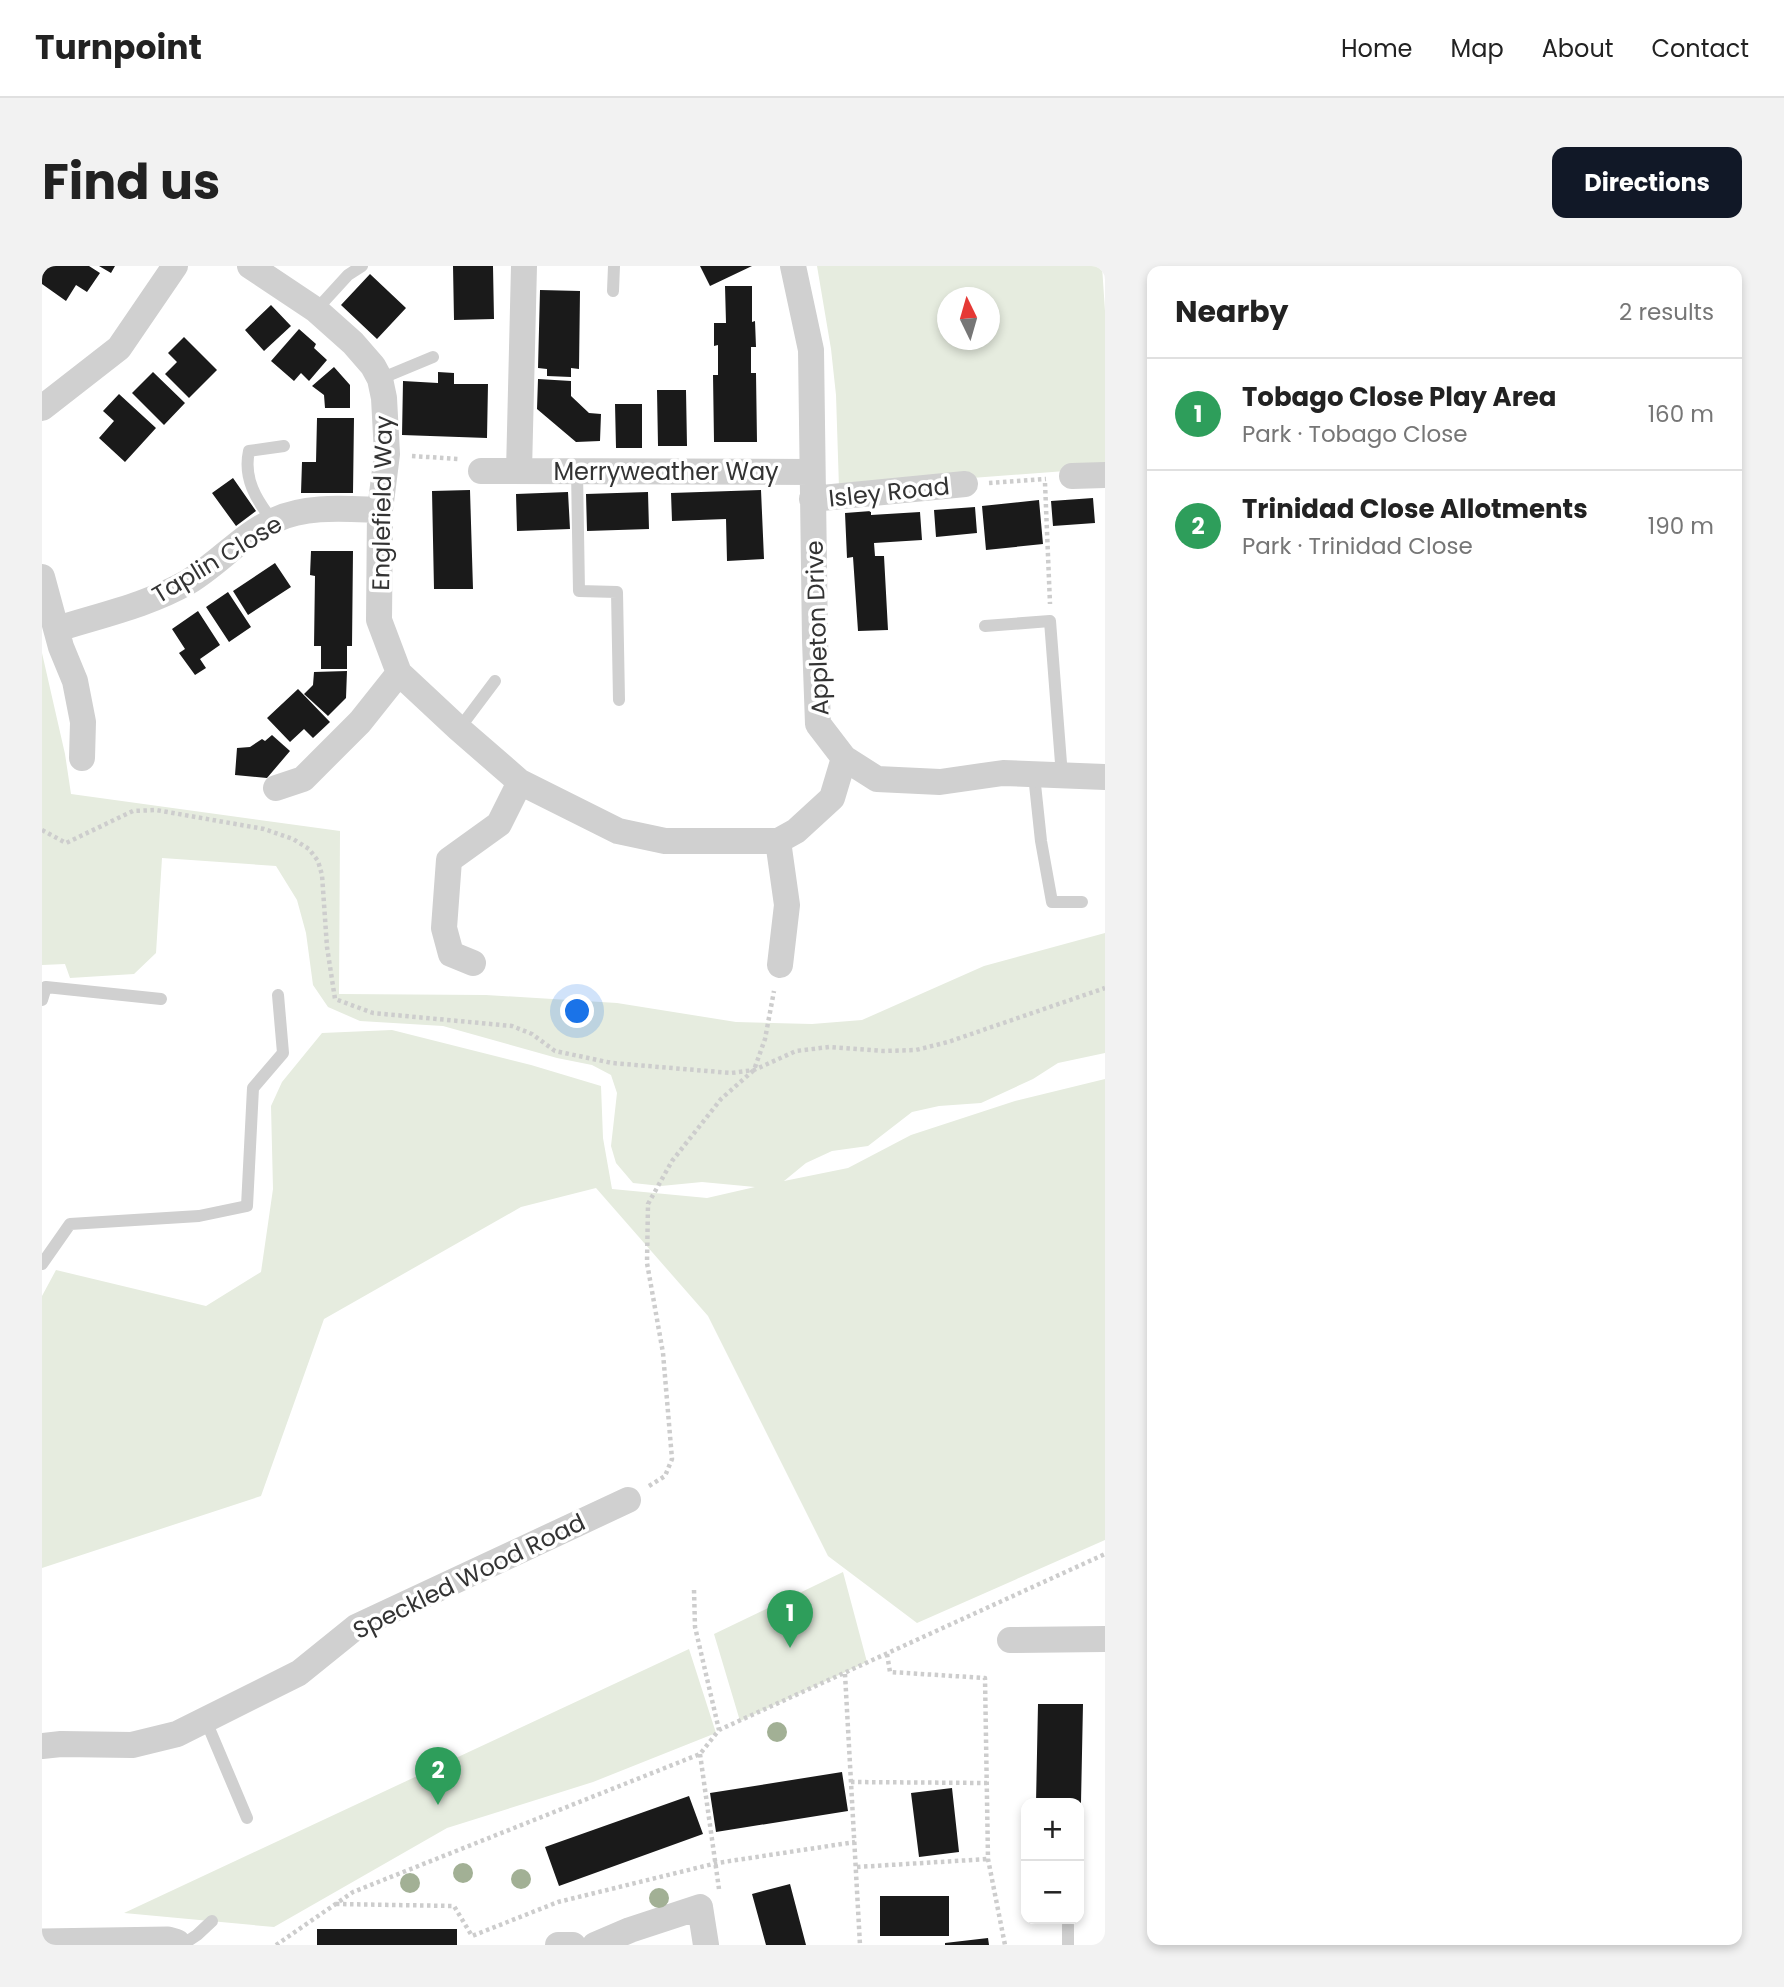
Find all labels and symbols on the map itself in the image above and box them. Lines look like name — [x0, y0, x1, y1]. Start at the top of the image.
north arrow — [937, 287, 1000, 350]
street label: Englefield Way — [364, 415, 400, 591]
street label: Merryweather Way — [553, 455, 779, 488]
street label: Isley Road — [827, 469, 951, 515]
street label: Taplin Close — [146, 507, 288, 611]
street label: Appleton Drive — [797, 540, 837, 716]
your location — [560, 994, 594, 1028]
street label: Speckled Wood Road — [347, 1505, 591, 1647]
pin: 1 — [767, 1590, 813, 1648]
pin: 2 — [415, 1747, 461, 1805]

